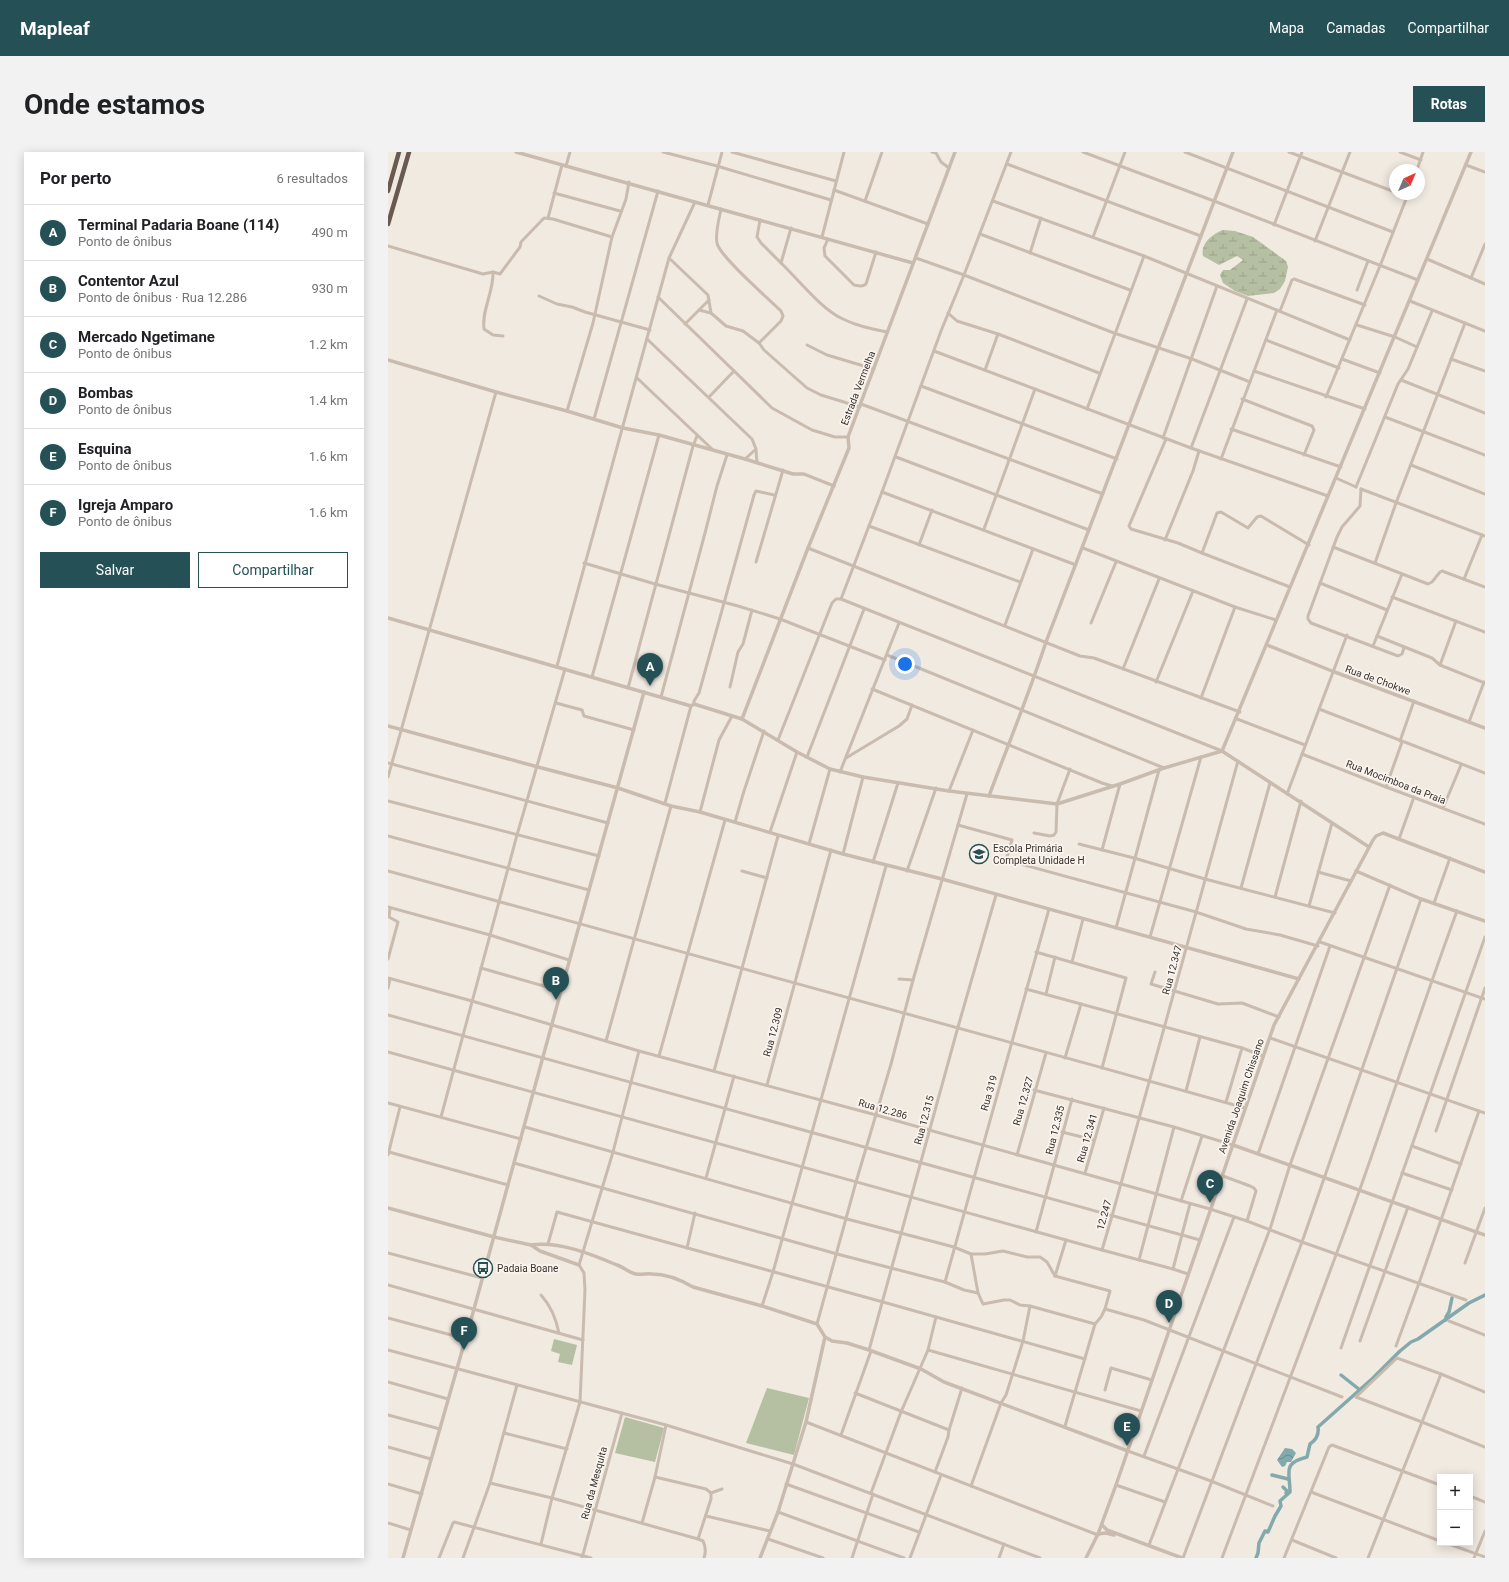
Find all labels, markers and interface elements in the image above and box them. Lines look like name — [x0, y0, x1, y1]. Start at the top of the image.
text: Mapleaf — [20, 17, 90, 40]
text: Mapa — [1269, 20, 1304, 36]
text: Camadas — [1326, 20, 1386, 36]
text: Compartilhar — [1408, 20, 1489, 36]
button: Rotas — [1413, 86, 1485, 122]
text: Onde estamos — [24, 88, 205, 121]
north arrow — [1389, 164, 1425, 200]
text: Por perto — [40, 168, 111, 188]
text: 6 resultados — [276, 171, 348, 186]
text: Terminal Padaria Boane (114) — [78, 216, 279, 234]
text: A — [49, 225, 57, 240]
text: 490 m — [311, 225, 348, 240]
text: Ponto de ônibus — [78, 234, 172, 249]
text: Contentor Azul — [78, 272, 179, 290]
text: B — [49, 281, 57, 296]
text: 930 m — [311, 281, 348, 296]
text: Ponto de ônibus · Rua 12.286 — [78, 290, 247, 305]
text: Mercado Ngetimane — [78, 328, 215, 346]
text: C — [49, 337, 57, 352]
text: 1.2 km — [309, 337, 348, 352]
text: Ponto de ônibus — [78, 346, 172, 361]
street label: Estrada Vermelha — [839, 349, 877, 427]
text: Bombas — [78, 384, 133, 402]
text: D — [49, 393, 57, 408]
text: 1.4 km — [309, 393, 348, 408]
text: Ponto de ônibus — [78, 402, 172, 417]
text: Esquina — [78, 440, 131, 458]
text: E — [49, 449, 57, 464]
text: 1.6 km — [309, 449, 348, 464]
text: Ponto de ônibus — [78, 458, 172, 473]
text: Igreja Amparo — [78, 496, 173, 514]
text: F — [49, 505, 57, 520]
text: 1.6 km — [309, 505, 348, 520]
text: Ponto de ônibus — [78, 514, 172, 529]
button: Salvar — [40, 552, 190, 588]
button: Compartilhar — [198, 552, 348, 588]
pin: A — [637, 653, 663, 686]
your location — [895, 654, 915, 674]
street label: Rua de Chokwe — [1344, 663, 1412, 697]
street label: Rua Mocimboa da Praia — [1345, 758, 1447, 806]
school or university icon: Escola Primária Completa Unidade H — [968, 843, 990, 865]
place label: Escola Primária Completa Unidade H — [993, 843, 1085, 866]
street label: Rua 12.347 — [1160, 944, 1184, 996]
pin: B — [543, 967, 569, 1000]
street label: Rua 12.309 — [761, 1006, 785, 1058]
street label: Avenida Joaquim Chissano — [1216, 1037, 1266, 1155]
street label: Rua 319 — [979, 1074, 999, 1112]
street label: Rua 12.327 — [1011, 1075, 1035, 1127]
street label: Rua 12.315 — [912, 1094, 936, 1146]
street label: Rua 12.286 — [857, 1097, 909, 1121]
street label: Rua 12.335 — [1044, 1104, 1067, 1156]
street label: Rua 12.341 — [1075, 1112, 1099, 1164]
pin: C — [1197, 1170, 1223, 1203]
street label: 12.247 — [1094, 1198, 1114, 1231]
bus stop icon: Padaia Boane — [472, 1257, 494, 1279]
place label: Padaia Boane — [497, 1263, 558, 1274]
pin: D — [1156, 1290, 1182, 1323]
pin: F — [451, 1317, 477, 1350]
pin: E — [1114, 1413, 1140, 1446]
street label: Rua da Mesquita — [579, 1446, 609, 1520]
map controls — [1437, 1474, 1473, 1546]
button: + — [1437, 1474, 1473, 1510]
button: − — [1437, 1510, 1473, 1546]

